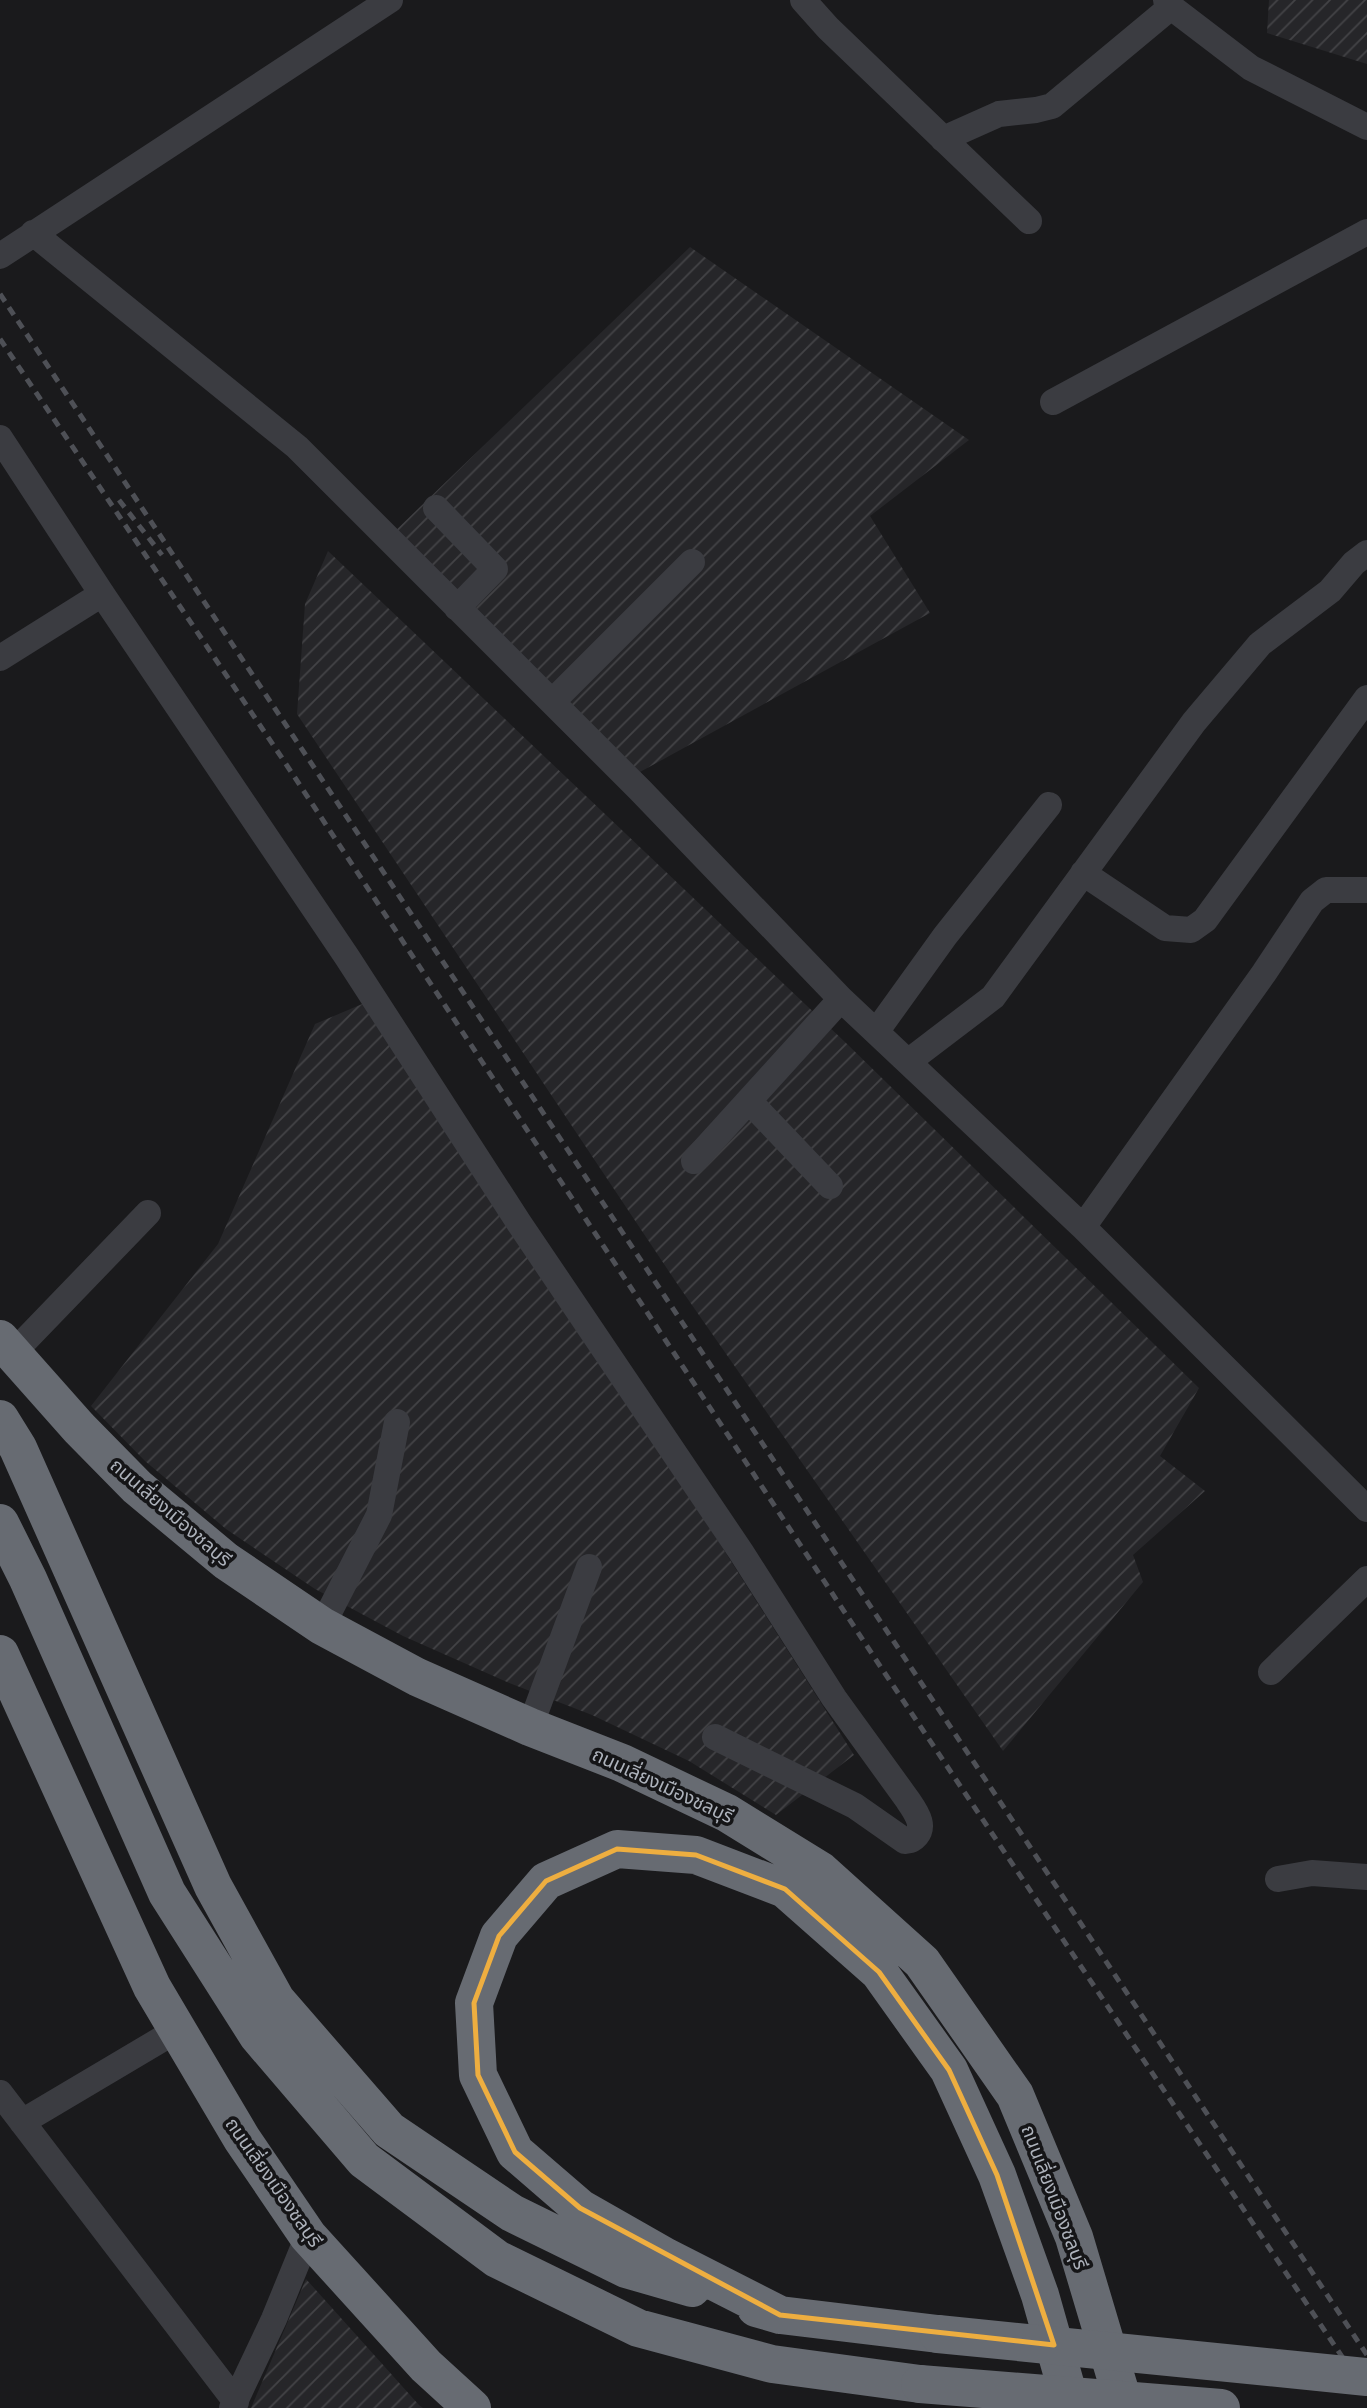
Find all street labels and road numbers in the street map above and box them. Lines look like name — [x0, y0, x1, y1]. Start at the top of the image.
street label: ถนนเลี่ยงเมืองชลบุรี — [105, 1452, 237, 1571]
street label: ถนนเลี่ยงเมืองชลบุรี — [589, 1741, 738, 1828]
street label: ถนนเลี่ยงเมืองชลบุรี — [220, 2112, 329, 2252]
street label: ถนนเลี่ยงเมืองชลบุรี — [1016, 2121, 1095, 2273]

